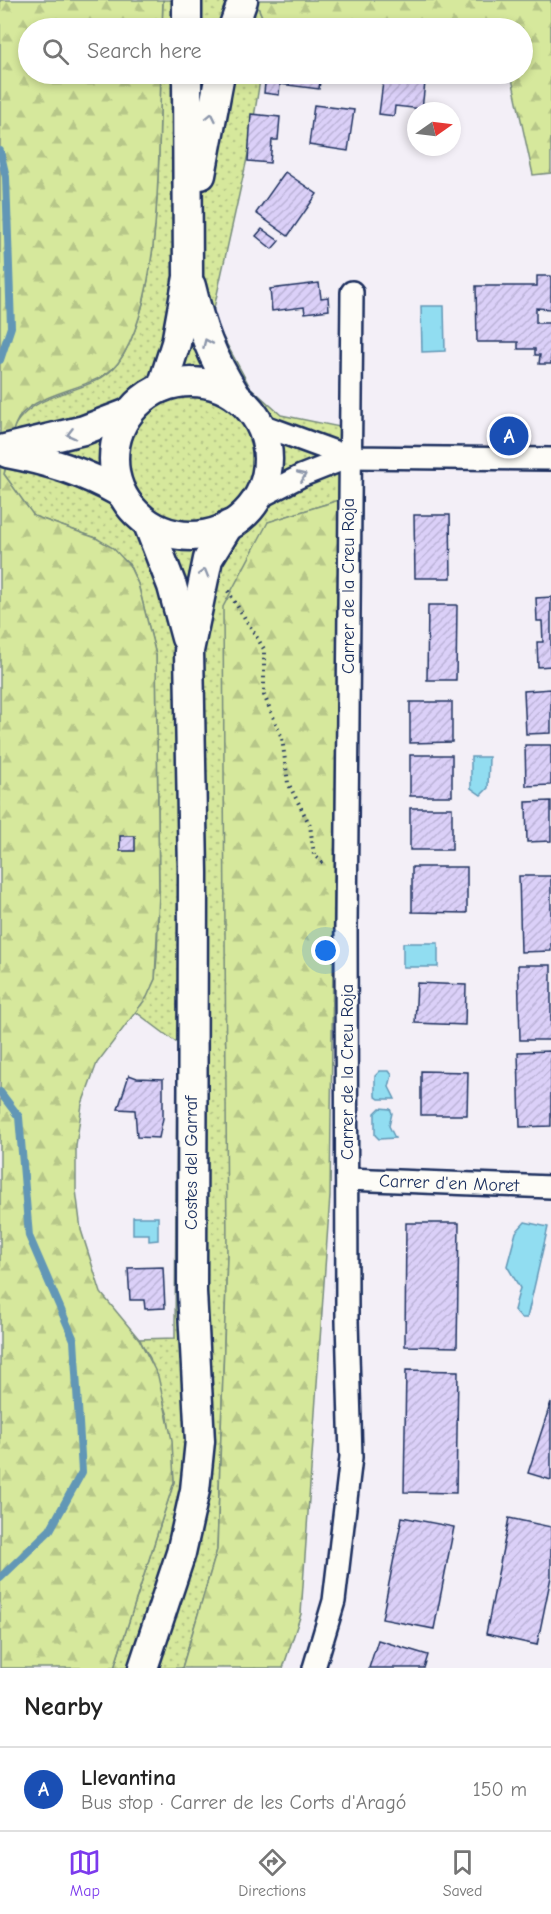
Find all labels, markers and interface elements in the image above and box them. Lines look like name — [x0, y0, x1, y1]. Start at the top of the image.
search box — [18, 18, 533, 84]
icon: search — [39, 35, 72, 68]
text: Search here — [87, 38, 202, 64]
north arrow — [407, 102, 461, 156]
one-way arrow — [204, 112, 217, 122]
one-way arrow — [202, 339, 214, 350]
pin: A — [490, 414, 528, 458]
one-way arrow — [67, 426, 77, 439]
one-way arrow — [296, 471, 307, 483]
street label: Carrer de la Creu Roja — [338, 498, 359, 674]
one-way arrow — [196, 568, 209, 578]
your location — [311, 936, 340, 965]
street label: Carrer de la Creu Roja — [337, 984, 358, 1160]
street label: Costes del Garraf — [181, 1095, 202, 1230]
street label: Carrer d'en Moret — [379, 1171, 520, 1196]
text: Nearby — [24, 1692, 103, 1722]
text: Llevantina — [81, 1765, 176, 1791]
text: A — [38, 1778, 49, 1801]
text: 150 m — [473, 1778, 527, 1801]
text: Bus stop · Carrer de les Corts d'Aragó — [81, 1791, 406, 1814]
tab: Map — [68, 1846, 101, 1900]
tab: Directions — [238, 1846, 306, 1900]
tab: Saved — [443, 1846, 483, 1900]

